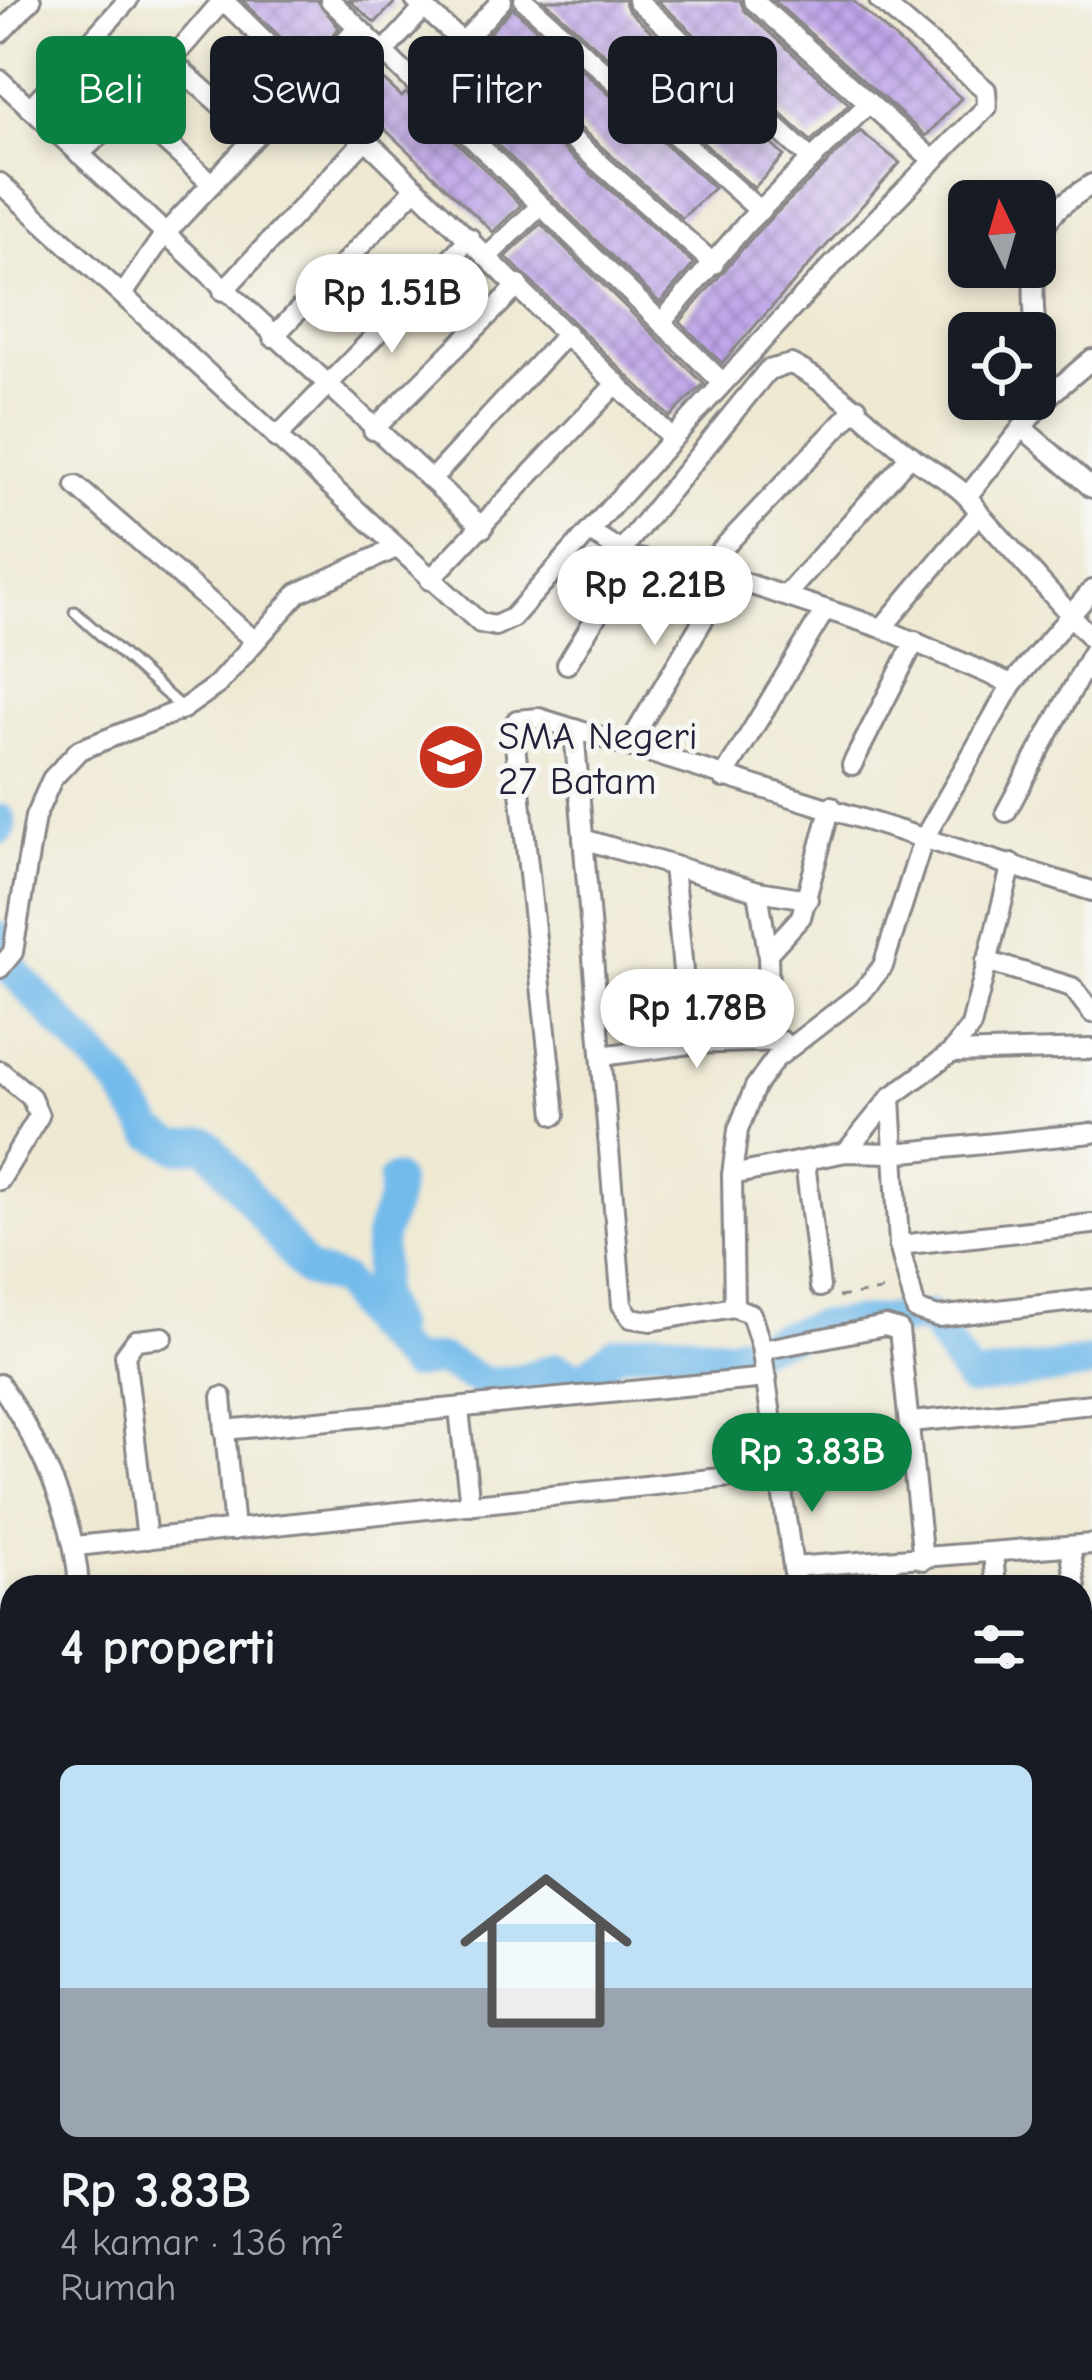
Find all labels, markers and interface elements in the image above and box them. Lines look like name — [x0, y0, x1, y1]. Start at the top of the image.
chip: Beli — [36, 36, 186, 144]
chip: Sewa — [210, 36, 384, 144]
chip: Filter — [408, 36, 584, 144]
chip: Baru — [608, 36, 777, 144]
north arrow — [948, 180, 1056, 288]
map controls — [948, 180, 1056, 420]
pin: Rp 1.51B — [268, 254, 516, 356]
text: Rp 1.51B — [322, 270, 462, 315]
button: locate — [948, 312, 1056, 420]
pin: Rp 2.21B — [531, 546, 779, 648]
text: Rp 2.21B — [584, 562, 726, 607]
place label: SMA Negeri 27 Batam — [498, 714, 698, 804]
school or university icon: SMA Negeri 27 Batam — [416, 722, 486, 792]
pin: Rp 1.78B — [573, 969, 821, 1071]
text: Rp 1.78B — [627, 985, 767, 1030]
pin: Rp 3.83B — [688, 1413, 936, 1515]
text: Rp 3.83B — [739, 1429, 885, 1474]
icon: filters — [966, 1614, 1032, 1680]
text: 4 properti — [60, 1618, 276, 1677]
icon: home — [438, 1843, 654, 2059]
text: Rp 3.83B — [60, 2161, 251, 2220]
text: 4 kamar · 136 m² — [60, 2220, 342, 2265]
text: Rumah — [60, 2265, 176, 2310]

